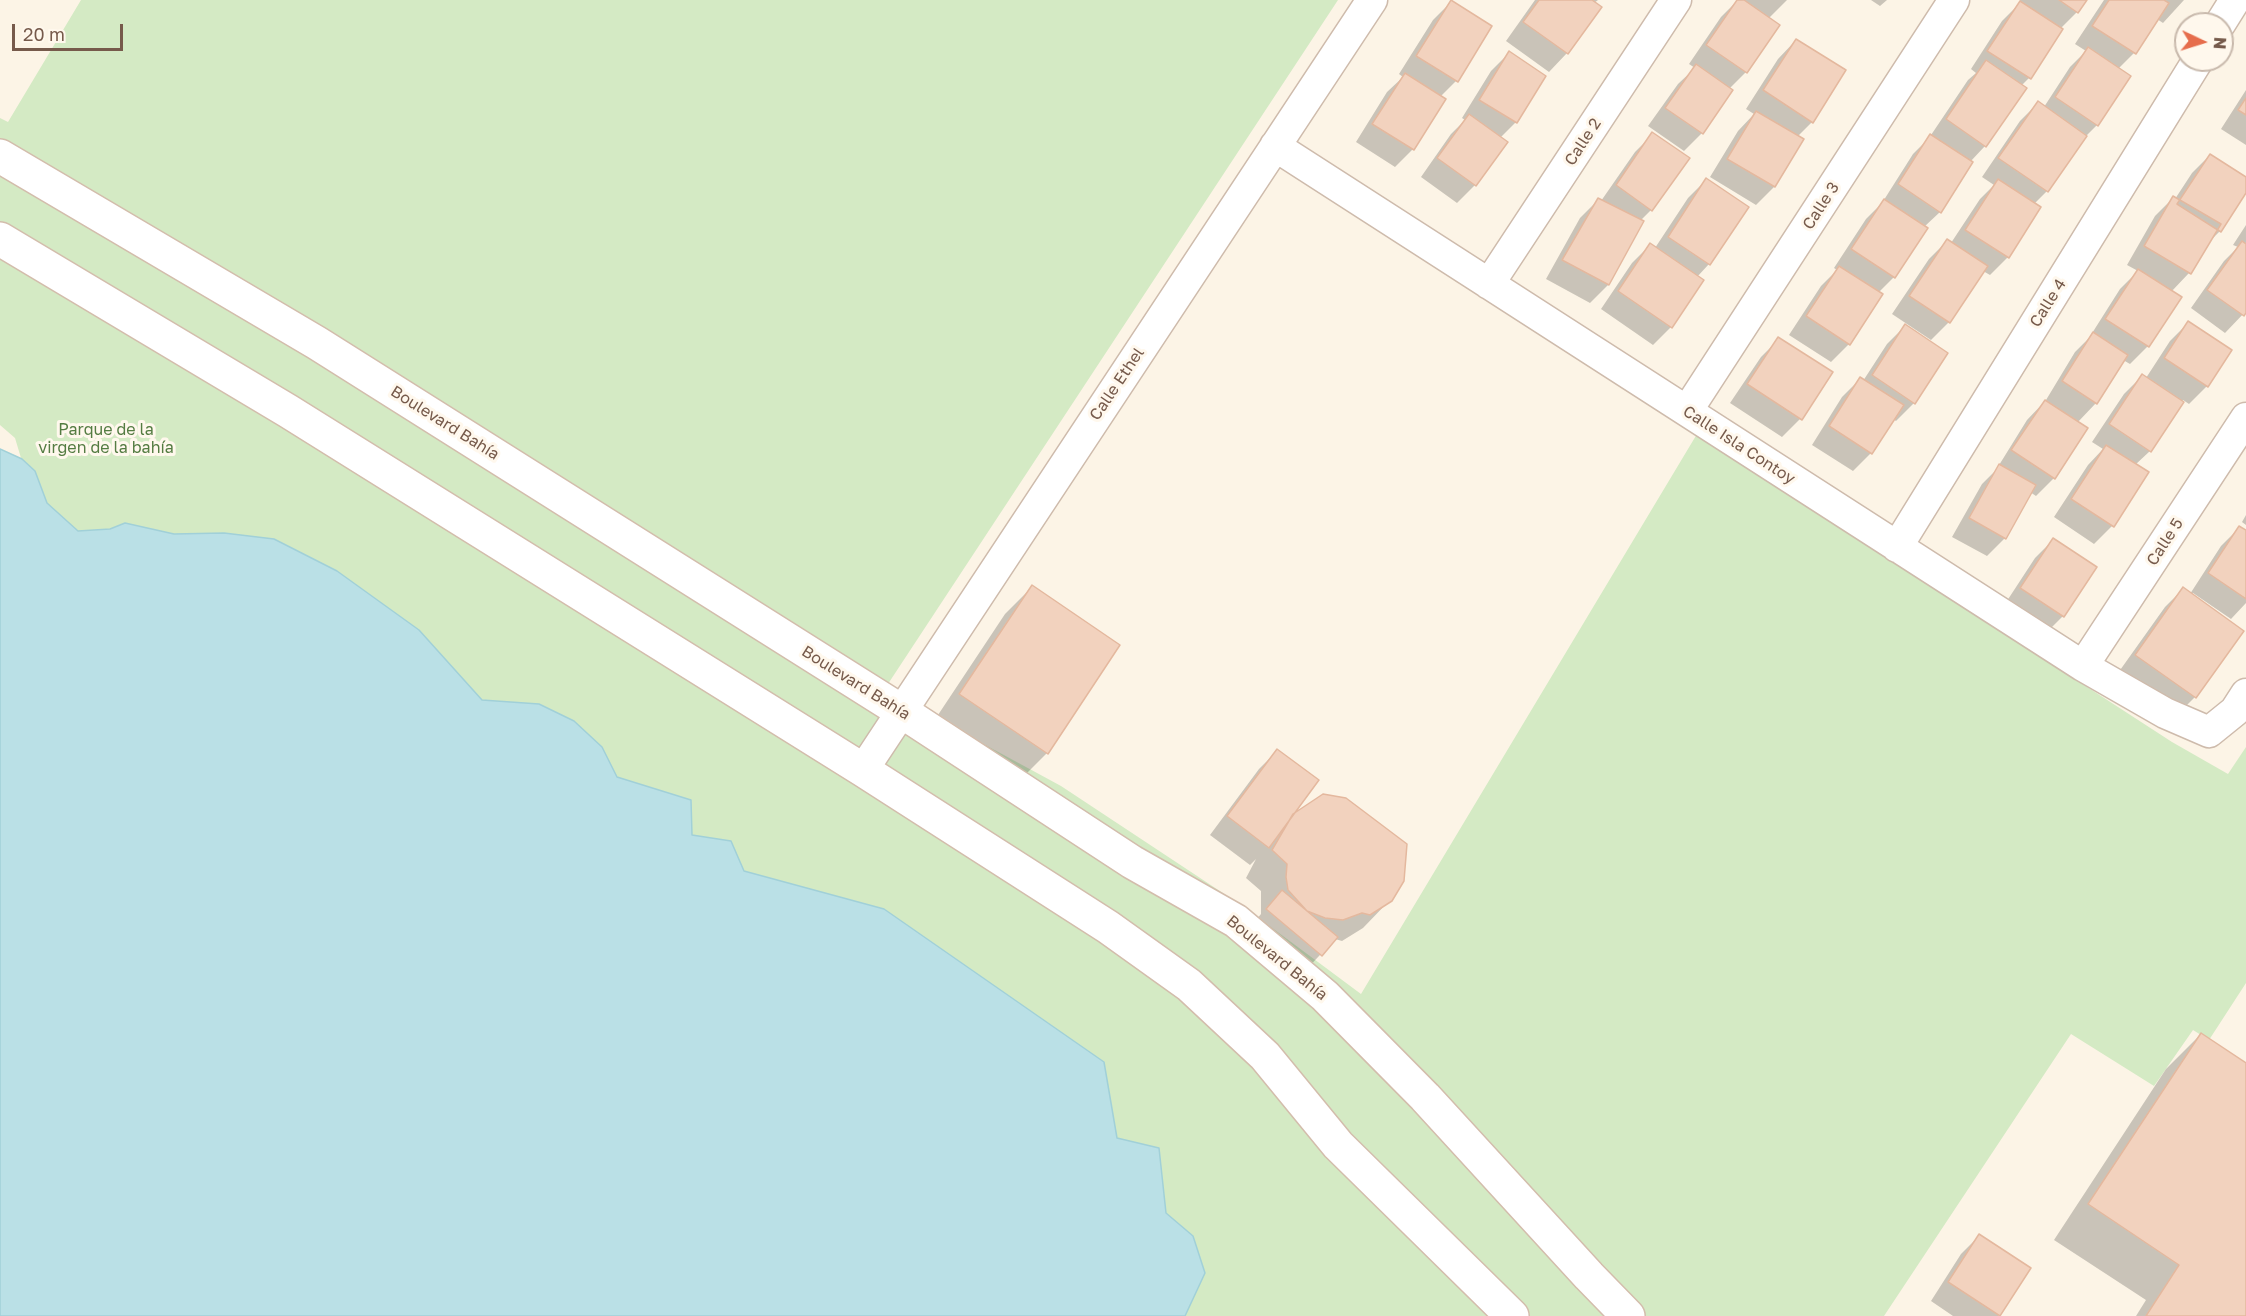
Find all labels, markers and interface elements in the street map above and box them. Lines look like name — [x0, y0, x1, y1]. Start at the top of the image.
scale bar — [15, 12, 126, 50]
north arrow — [2174, 12, 2234, 72]
text: 20 m — [23, 23, 65, 45]
text: N — [2210, 36, 2230, 50]
street label: Calle 2 — [1561, 115, 1605, 169]
street label: Calle 3 — [1799, 179, 1843, 233]
street label: Calle 4 — [2026, 275, 2070, 331]
street label: Calle Ethel — [1086, 344, 1148, 424]
street label: Boulevard Bahía — [387, 382, 503, 464]
street label: Calle Isla Contoy — [1679, 402, 1799, 488]
park label: Parque de la virgen de la bahía — [38, 420, 174, 458]
street label: Calle 5 — [2143, 515, 2187, 569]
street label: Boulevard Bahía — [798, 642, 914, 724]
street label: Boulevard Bahía — [1223, 911, 1331, 1005]

